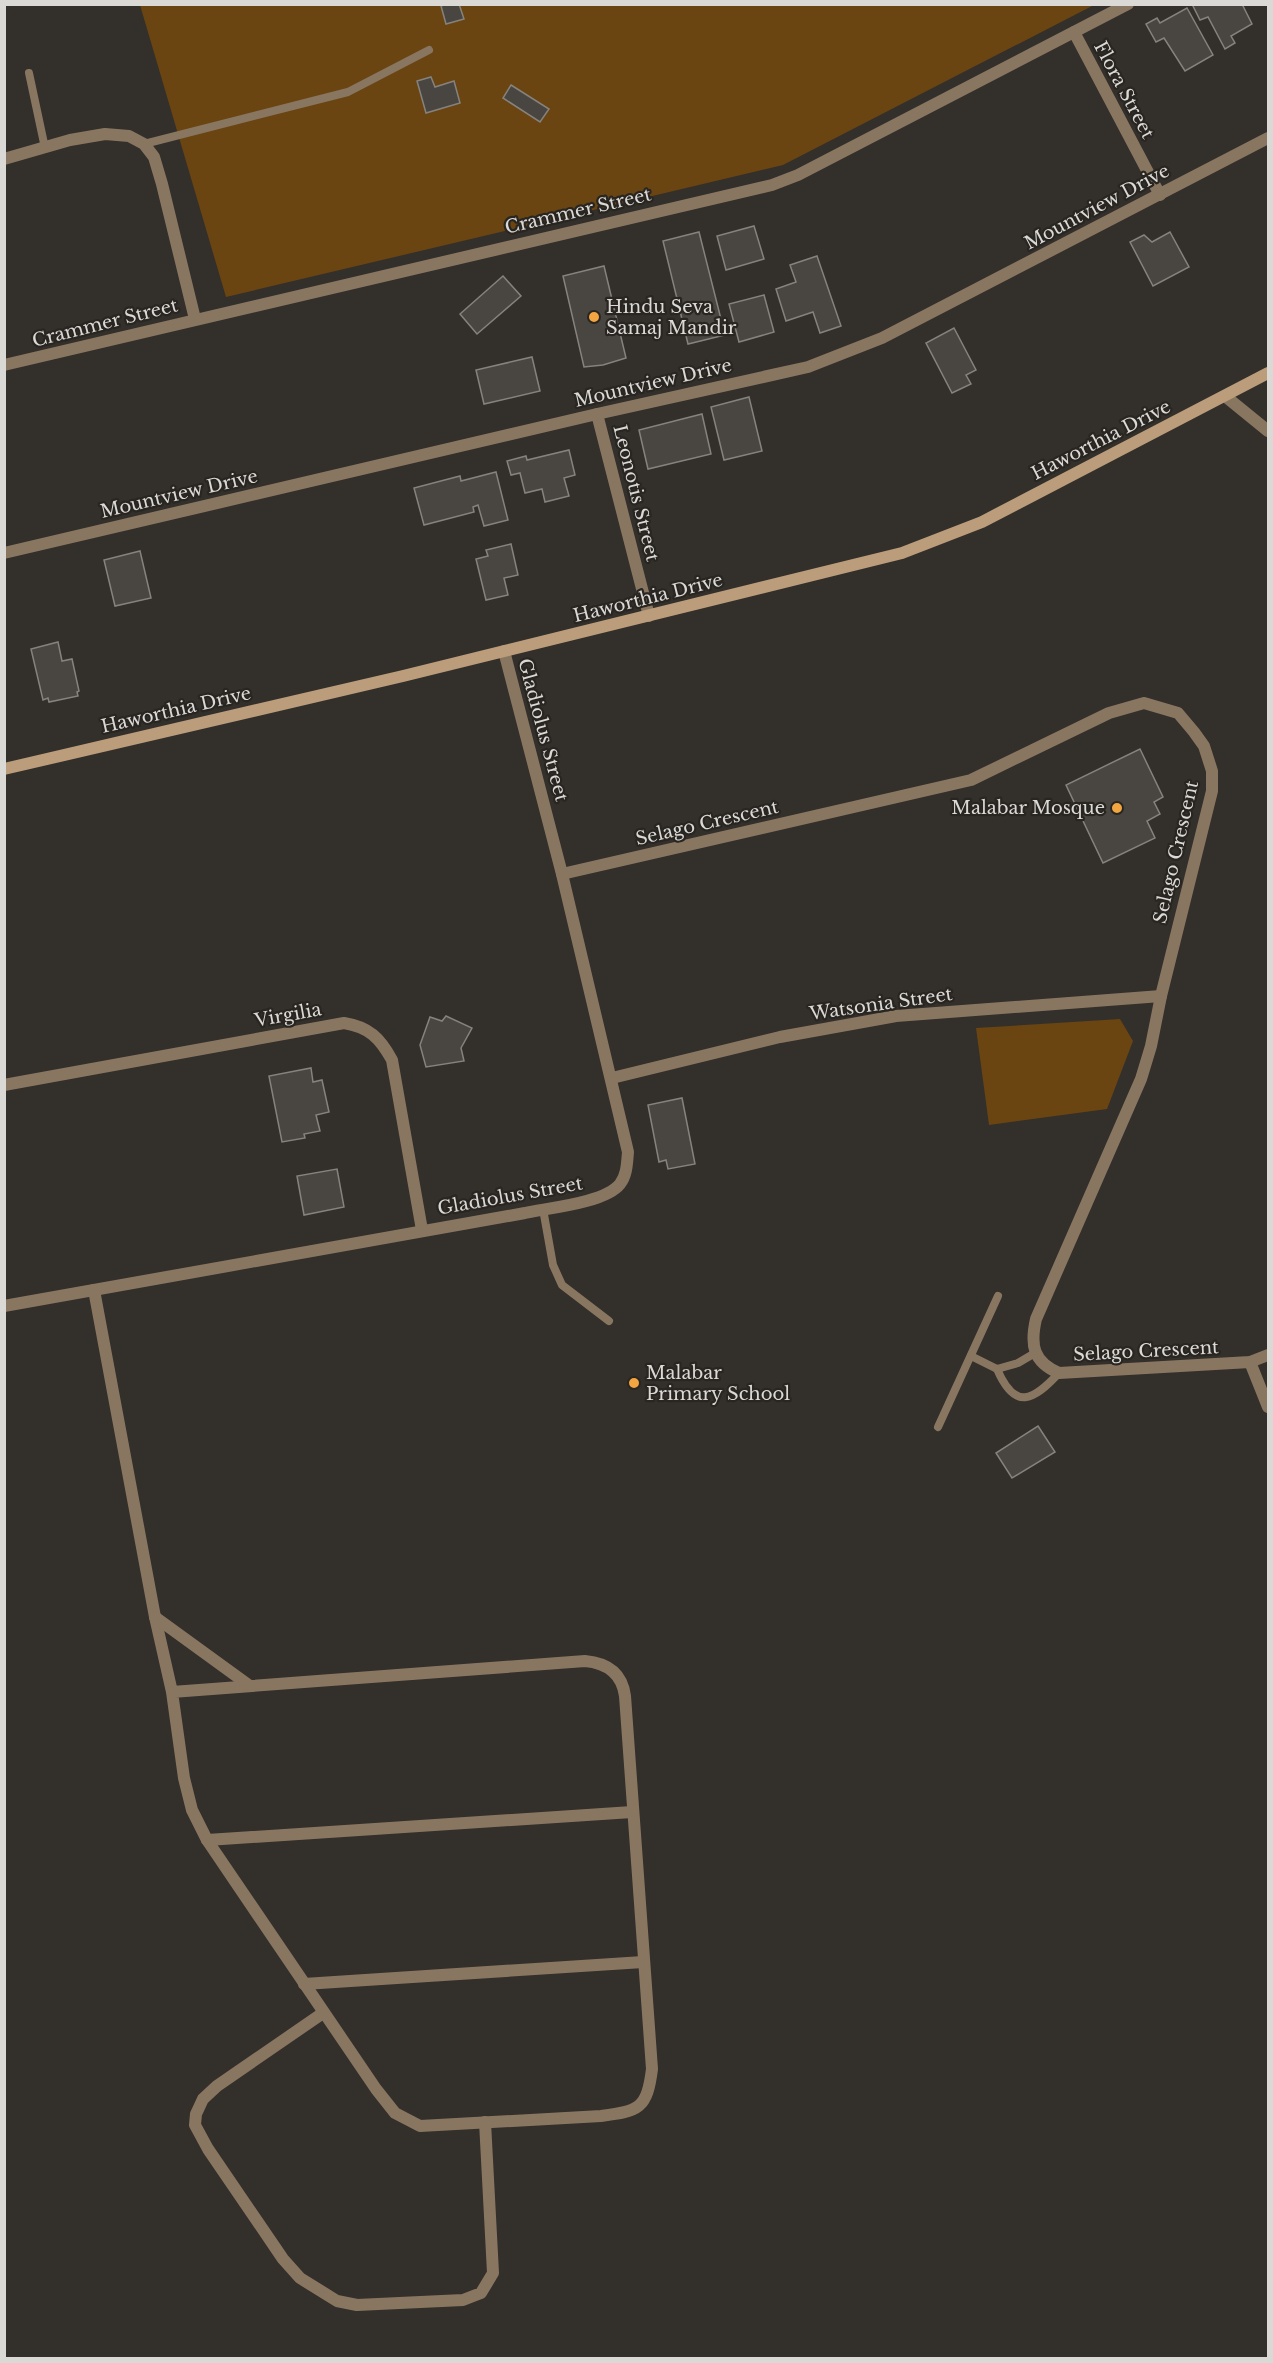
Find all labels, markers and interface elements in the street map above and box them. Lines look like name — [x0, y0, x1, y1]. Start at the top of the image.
street label: Flora Street — [1089, 37, 1159, 143]
street label: Mountview Drive — [1021, 160, 1173, 254]
street label: Crammer Street — [503, 183, 653, 239]
street label: Crammer Street — [30, 294, 180, 352]
place label: Hindu Seva Samaj Mandir — [606, 296, 737, 339]
marker: Hindu Seva Samaj Mandir — [587, 310, 601, 324]
street label: Mountview Drive — [572, 354, 734, 412]
street label: Haworthia Drive — [1028, 395, 1174, 485]
street label: Leonotis Street — [608, 423, 664, 564]
street label: Mountview Drive — [98, 465, 260, 523]
street label: Haworthia Drive — [571, 569, 725, 627]
street label: Gladiolus Street — [513, 656, 573, 804]
street label: Haworthia Drive — [99, 682, 253, 738]
street label: Selago Crescent — [1149, 778, 1203, 926]
street label: Selago Crescent — [633, 796, 781, 850]
place label: Malabar Mosque — [951, 797, 1105, 819]
marker: Malabar Mosque — [1110, 801, 1124, 815]
street label: Watsonia Street — [807, 983, 954, 1025]
street label: Virgilia — [252, 998, 323, 1032]
street label: Gladiolus Street — [436, 1172, 584, 1220]
street label: Selago Crescent — [1073, 1336, 1220, 1366]
place label: Malabar Primary School — [646, 1362, 790, 1405]
marker: Malabar Primary School — [627, 1376, 641, 1390]

